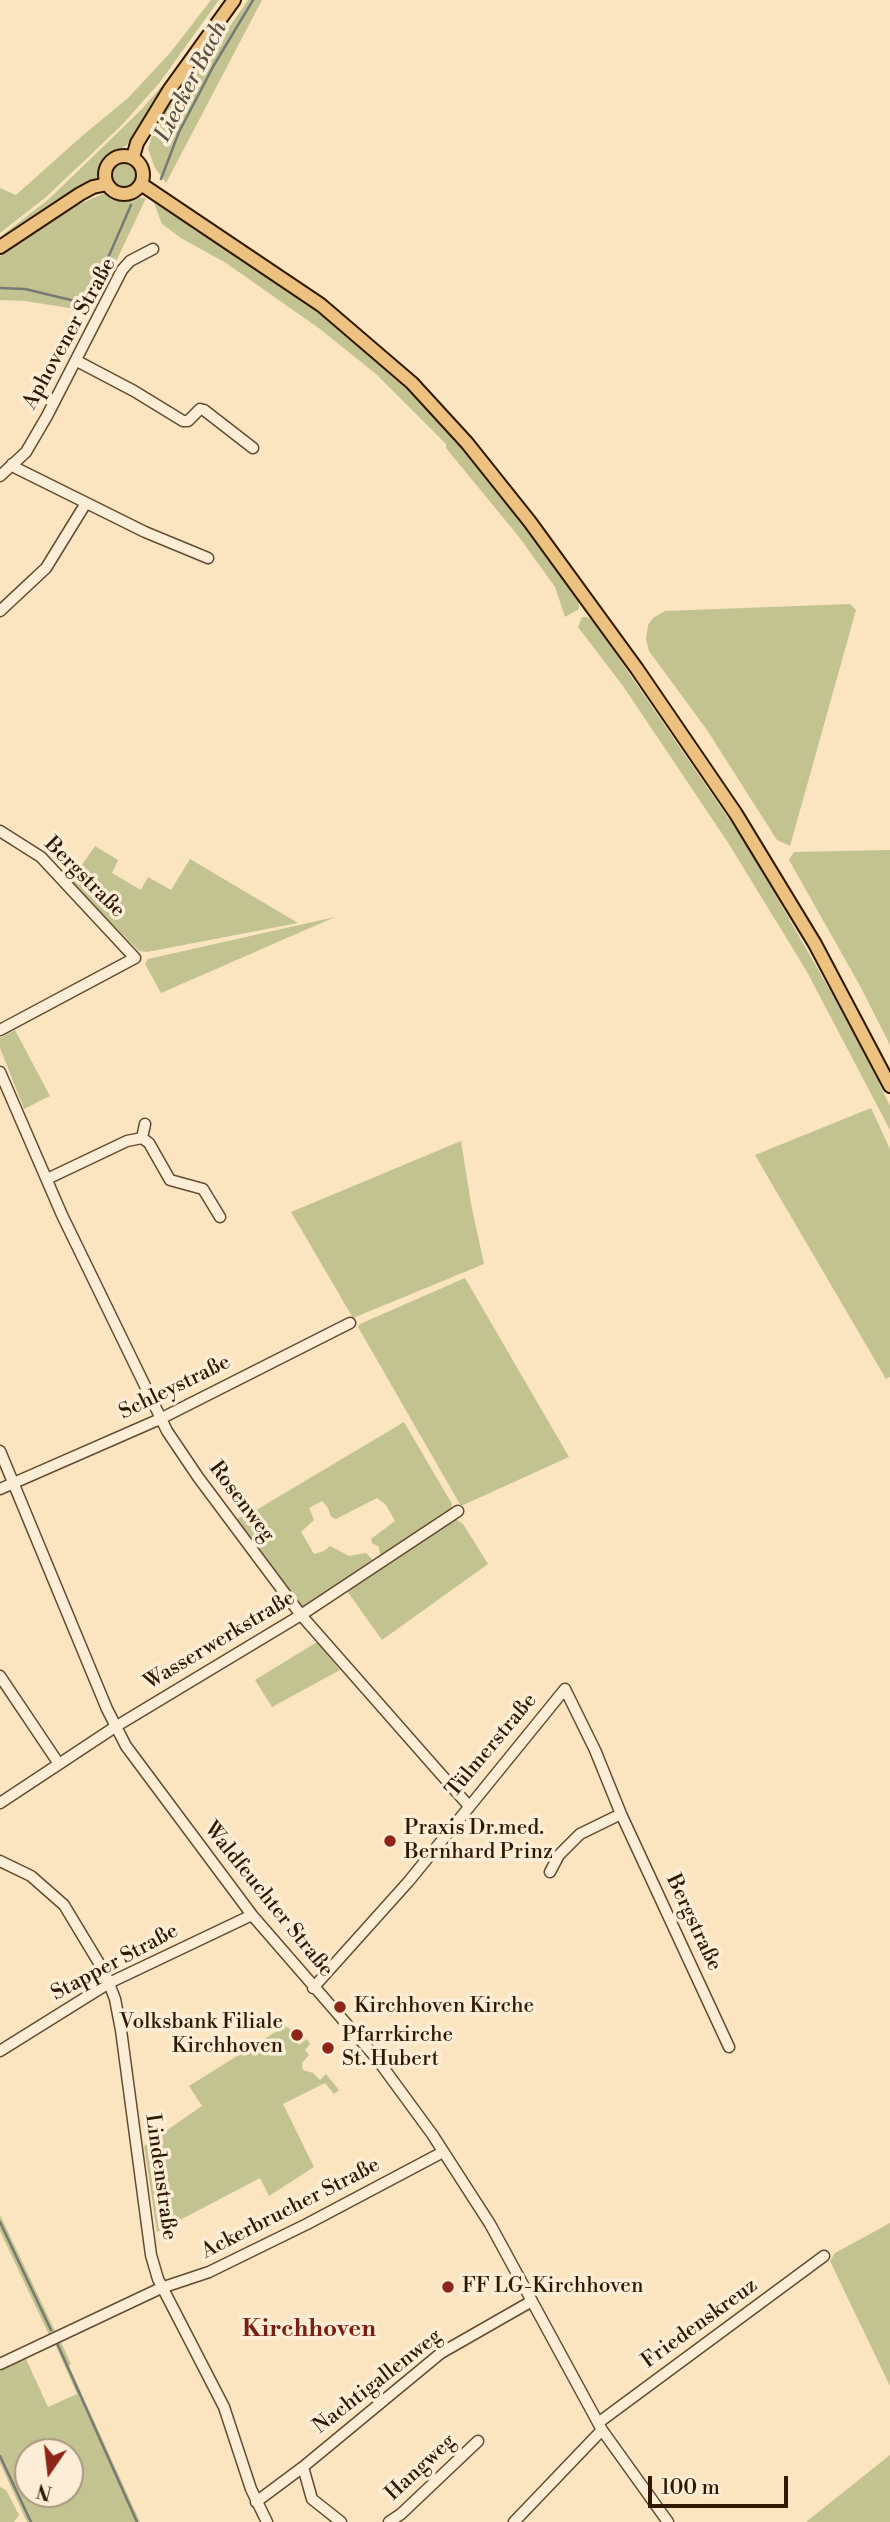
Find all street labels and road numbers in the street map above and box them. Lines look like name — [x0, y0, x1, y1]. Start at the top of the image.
street label: Aphovener Straße — [18, 254, 122, 414]
street label: Bergstraße — [38, 832, 130, 924]
street label: Schleystraße — [115, 1350, 235, 1426]
street label: Rosenweg — [203, 1457, 279, 1547]
street label: Wasserwerkstraße — [140, 1586, 300, 1696]
street label: Tülmerstraße — [441, 1689, 543, 1803]
street label: Waldfeuchter Straße — [198, 1817, 338, 1983]
street label: Bergstraße — [660, 1871, 726, 1975]
street label: Stapper Straße — [47, 1919, 183, 2007]
street label: Lindenstraße — [139, 2112, 181, 2242]
street label: Ackerbrucher Straße — [198, 2153, 384, 2265]
street label: Friedenskreuz — [637, 2273, 763, 2375]
street label: Nachtigallenweg — [309, 2324, 447, 2440]
street label: Hangweg — [381, 2429, 461, 2507]

